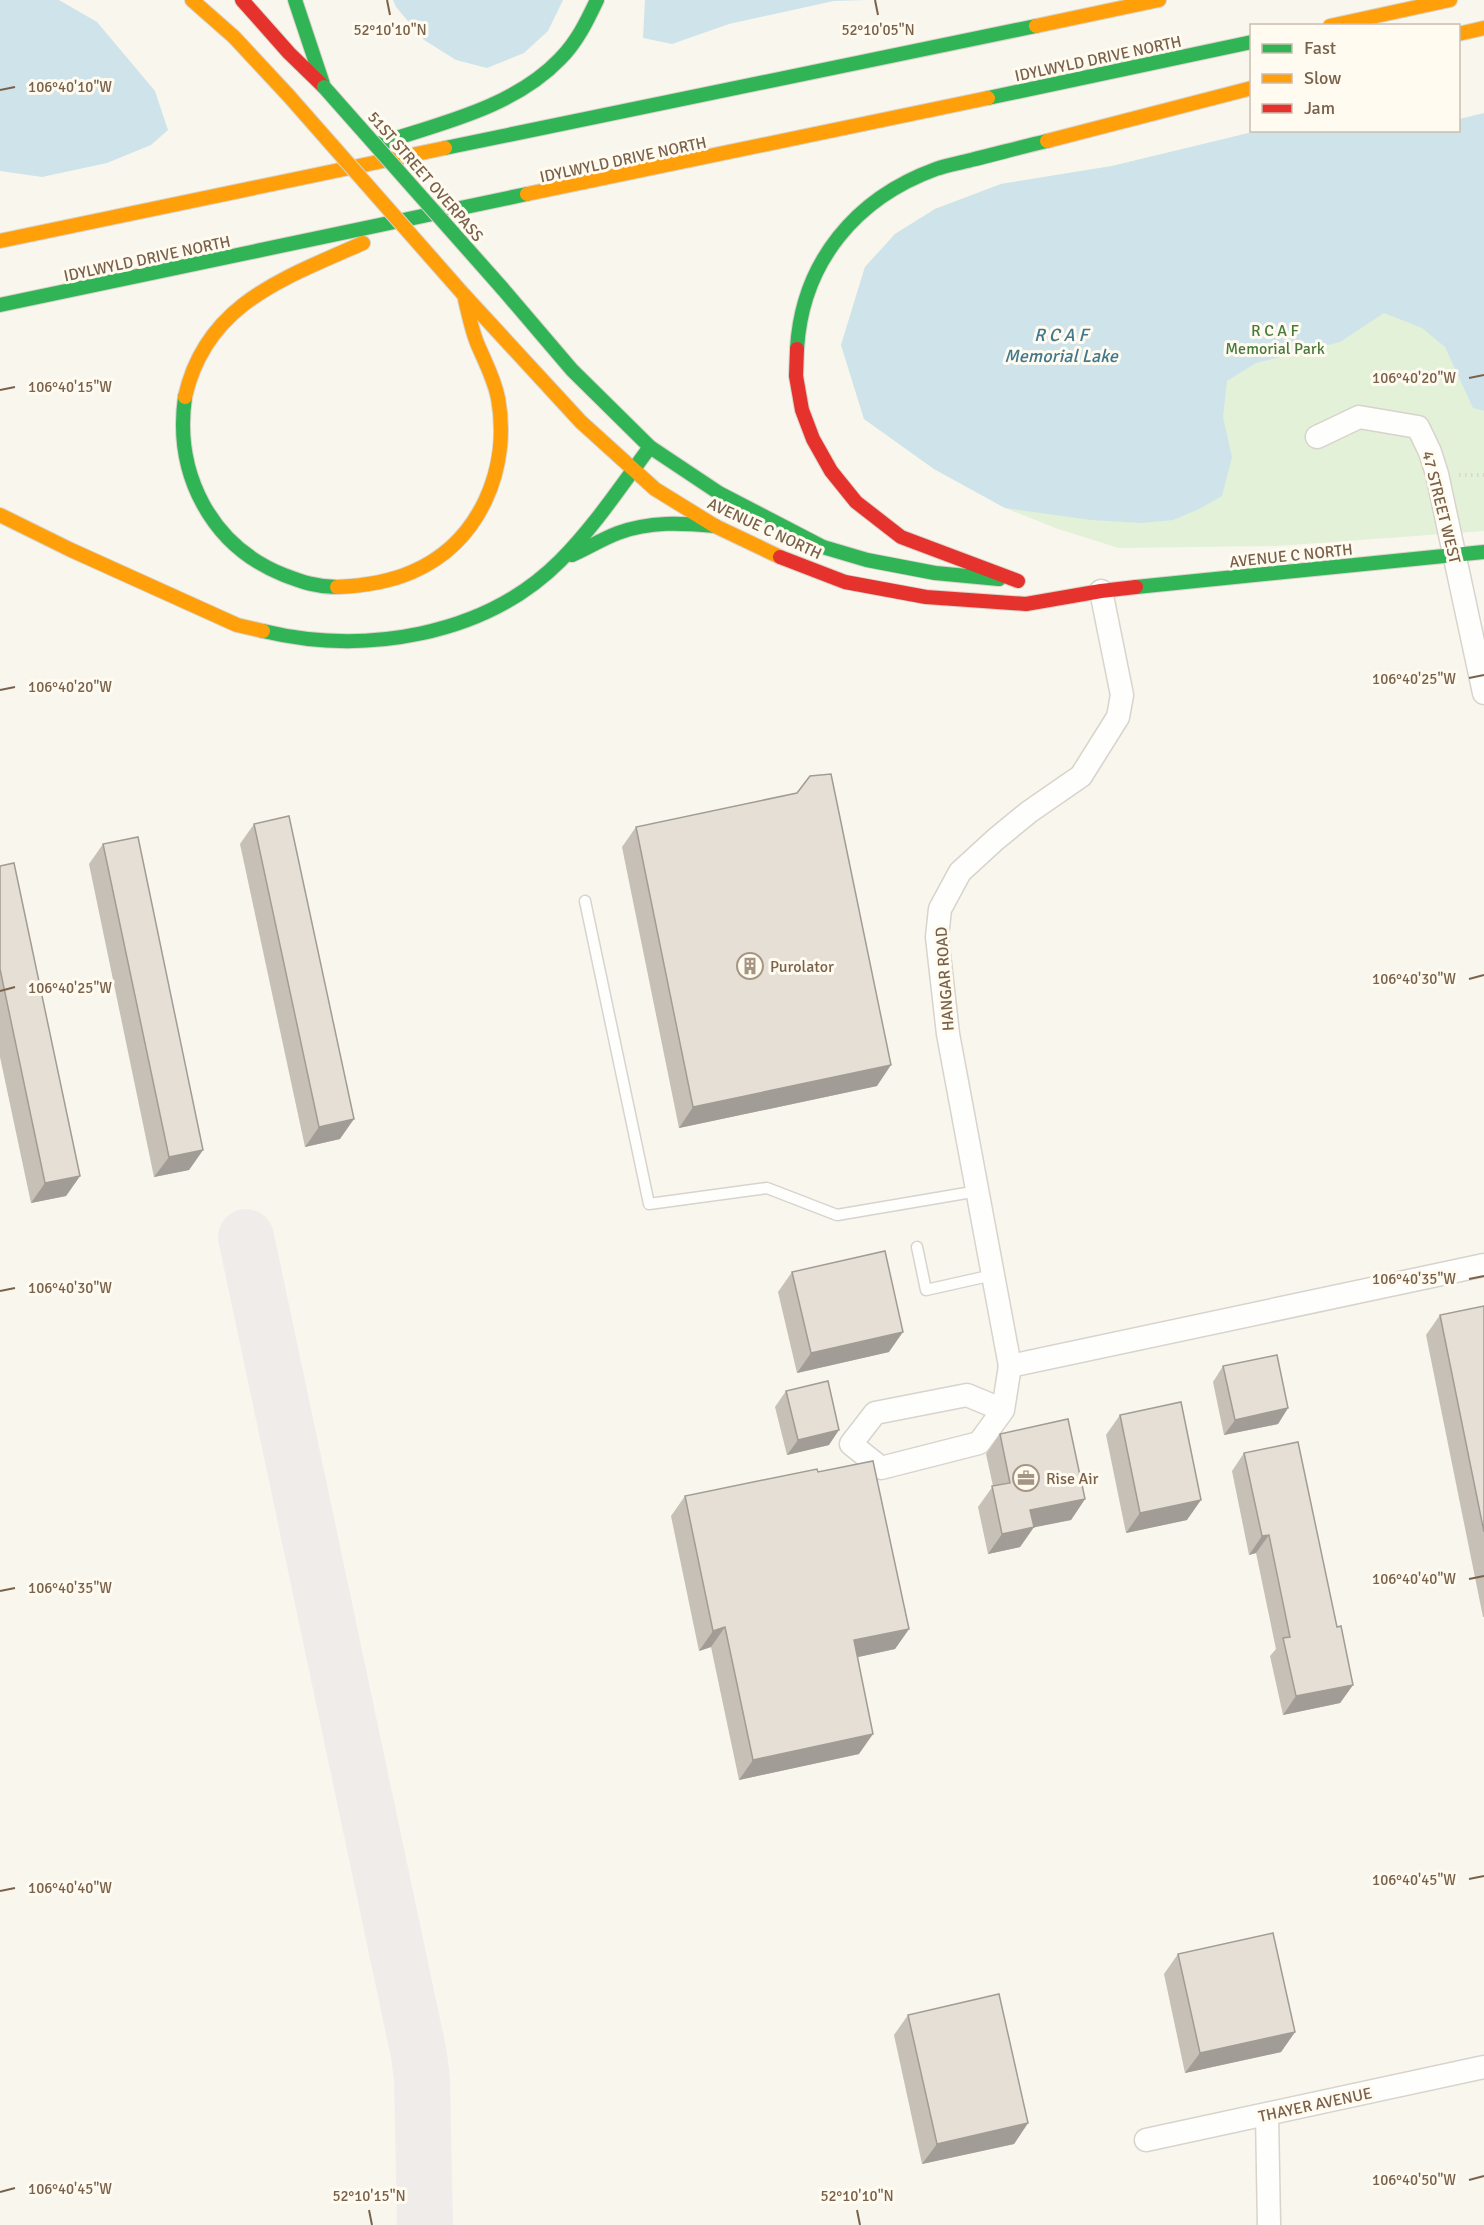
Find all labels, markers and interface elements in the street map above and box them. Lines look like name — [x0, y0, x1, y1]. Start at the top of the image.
text: 52°10'10"N — [353, 21, 427, 39]
text: 52°10'05"N — [841, 21, 915, 39]
legend — [1250, 24, 1460, 132]
street label: IDYLWYLD DRIVE NORTH — [1013, 32, 1183, 86]
text: Fast — [1304, 37, 1336, 59]
text: Slow — [1304, 67, 1341, 89]
text: 106°40'10"W — [28, 78, 112, 96]
text: Jam — [1304, 97, 1335, 119]
street label: 51ST STREET OVERPASS — [363, 107, 487, 246]
street label: IDYLWYLD DRIVE NORTH — [538, 133, 708, 187]
street label: IDYLWYLD DRIVE NORTH — [62, 232, 232, 286]
park label: R C A F Memorial Park — [1225, 321, 1325, 359]
water label: R C A F Memorial Lake — [1004, 324, 1119, 367]
text: 106°40'20"W — [1372, 369, 1456, 387]
text: 106°40'15"W — [28, 378, 112, 396]
street label: 47 STREET WEST — [1417, 449, 1465, 566]
street label: AVENUE C NORTH — [704, 494, 825, 564]
street label: AVENUE C NORTH — [1228, 540, 1354, 572]
text: 106°40'25"W — [1372, 670, 1456, 688]
text: 106°40'20"W — [28, 678, 112, 696]
street label: HANGAR ROAD — [931, 926, 959, 1032]
building icon: Purolator — [735, 951, 765, 981]
place label: Purolator — [770, 957, 834, 977]
text: 106°40'30"W — [1372, 970, 1456, 988]
text: 106°40'25"W — [28, 979, 112, 997]
text: 106°40'35"W — [1372, 1270, 1456, 1288]
text: 106°40'30"W — [28, 1279, 112, 1297]
office icon: Rise Air — [1011, 1463, 1041, 1493]
place label: Rise Air — [1046, 1469, 1099, 1489]
text: 106°40'40"W — [1372, 1570, 1456, 1588]
text: 106°40'35"W — [28, 1579, 112, 1597]
text: 106°40'45"W — [1372, 1871, 1456, 1889]
text: 106°40'40"W — [28, 1879, 112, 1897]
street label: THAYER AVENUE — [1257, 2083, 1374, 2127]
text: 106°40'50"W — [1372, 2171, 1456, 2189]
text: 106°40'45"W — [28, 2180, 112, 2198]
text: 52°10'15"N — [332, 2187, 406, 2205]
text: 52°10'10"N — [820, 2187, 894, 2205]

